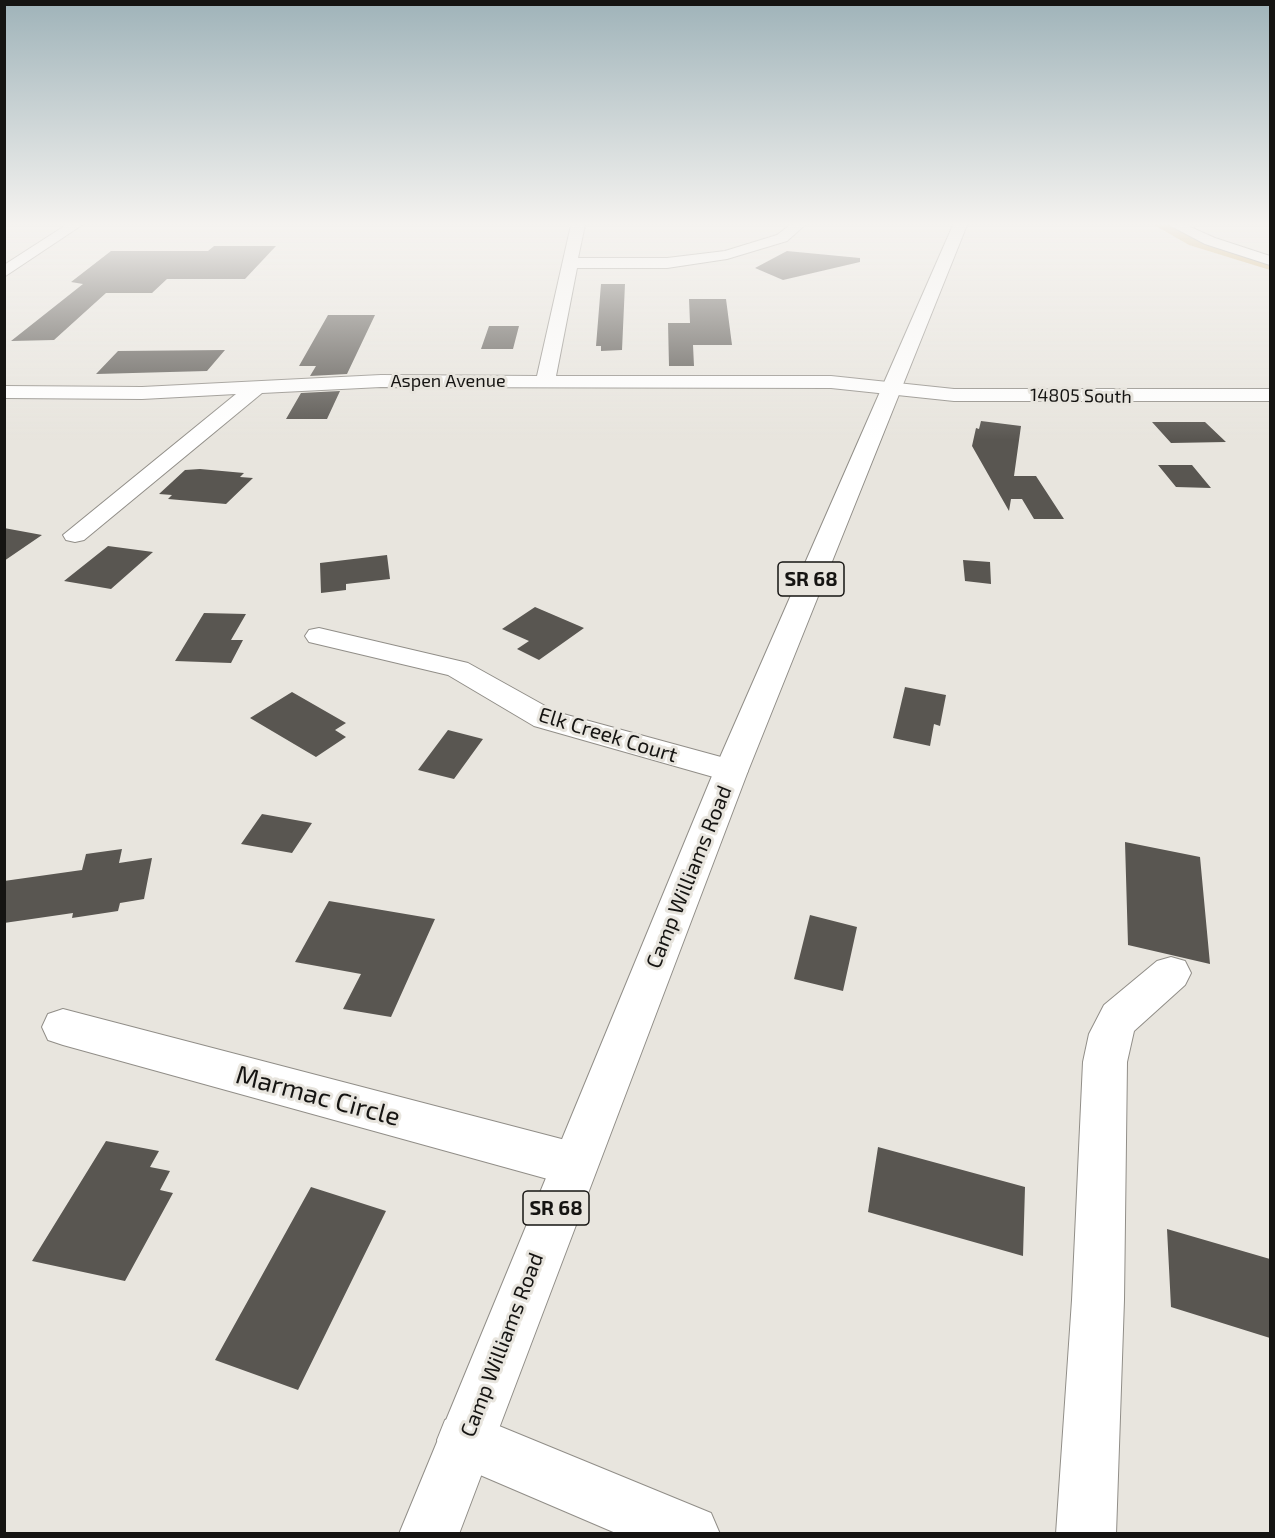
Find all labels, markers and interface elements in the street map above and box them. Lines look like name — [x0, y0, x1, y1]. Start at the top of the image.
street label: Aspen Avenue — [390, 370, 506, 392]
street label: 14805 South — [1030, 384, 1132, 408]
road number: SR 68 — [778, 562, 844, 596]
street label: Elk Creek Court — [536, 702, 680, 768]
street label: Camp Williams Road — [641, 782, 737, 972]
street label: Marmac Circle — [232, 1059, 404, 1133]
road number: SR 68 — [523, 1191, 589, 1225]
street label: Camp Williams Road — [455, 1249, 549, 1441]

